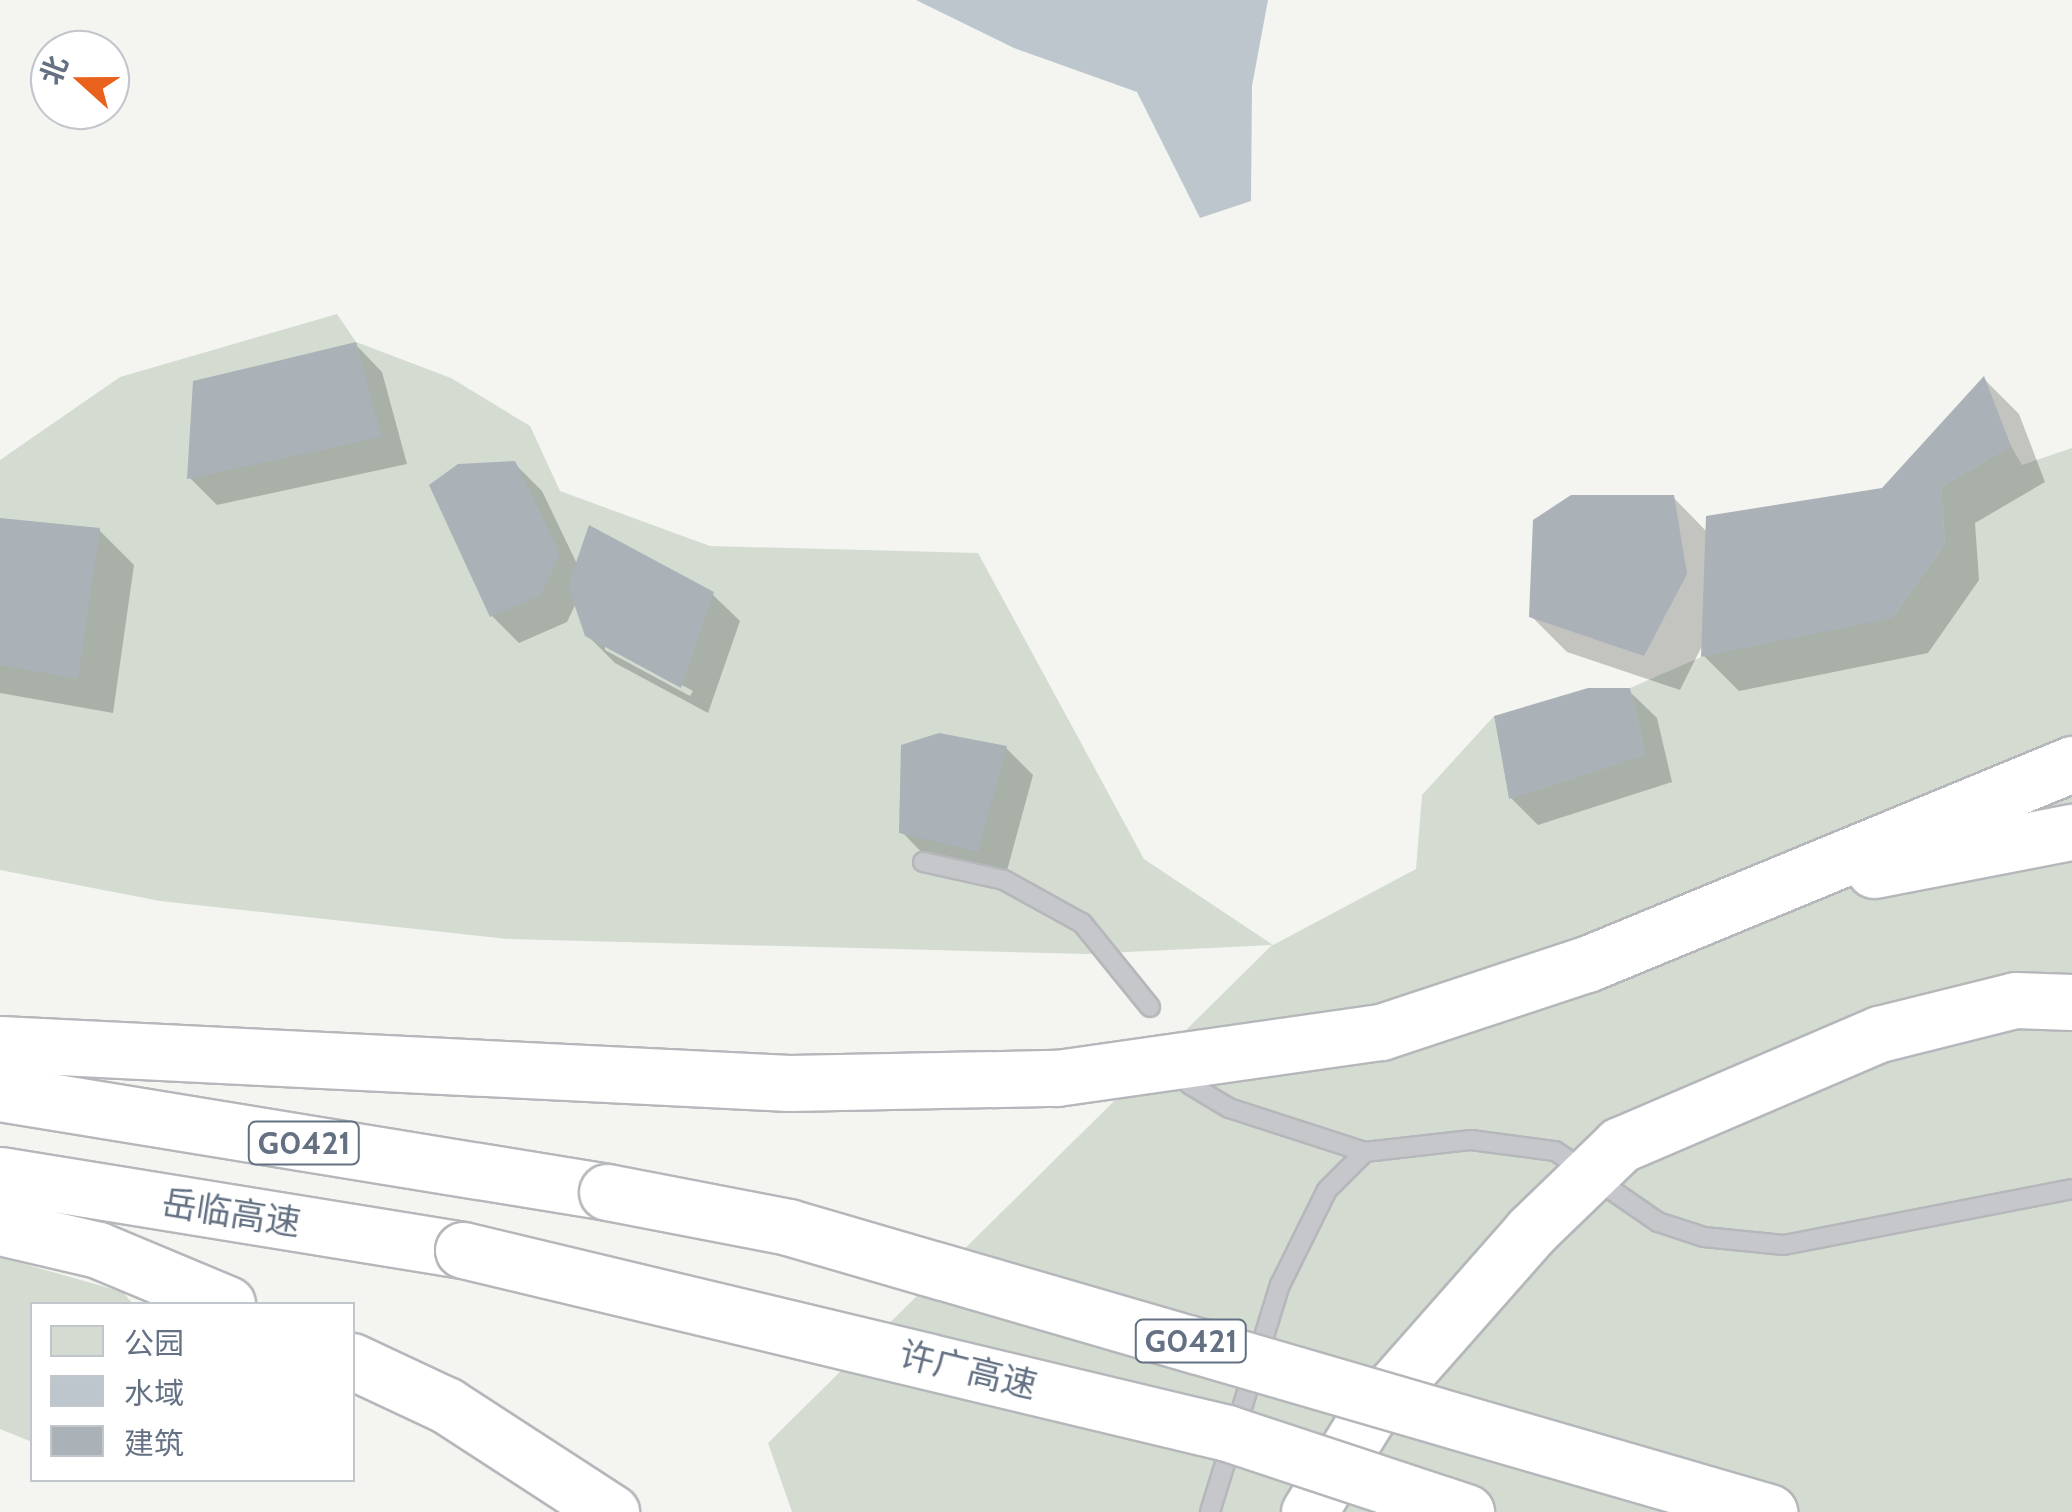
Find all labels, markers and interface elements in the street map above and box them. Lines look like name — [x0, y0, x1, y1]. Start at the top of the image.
north arrow — [30, 30, 130, 130]
text: 北 — [33, 51, 75, 89]
road number: G0421 — [246, 1116, 362, 1170]
street label: 岳临高速 — [159, 1181, 303, 1245]
legend — [30, 1302, 355, 1482]
road number: G0421 — [1134, 1314, 1248, 1368]
text: 公园 — [124, 1325, 184, 1362]
street label: 许广高速 — [895, 1333, 1041, 1407]
text: 水域 — [124, 1375, 184, 1412]
text: 建筑 — [124, 1425, 184, 1462]

